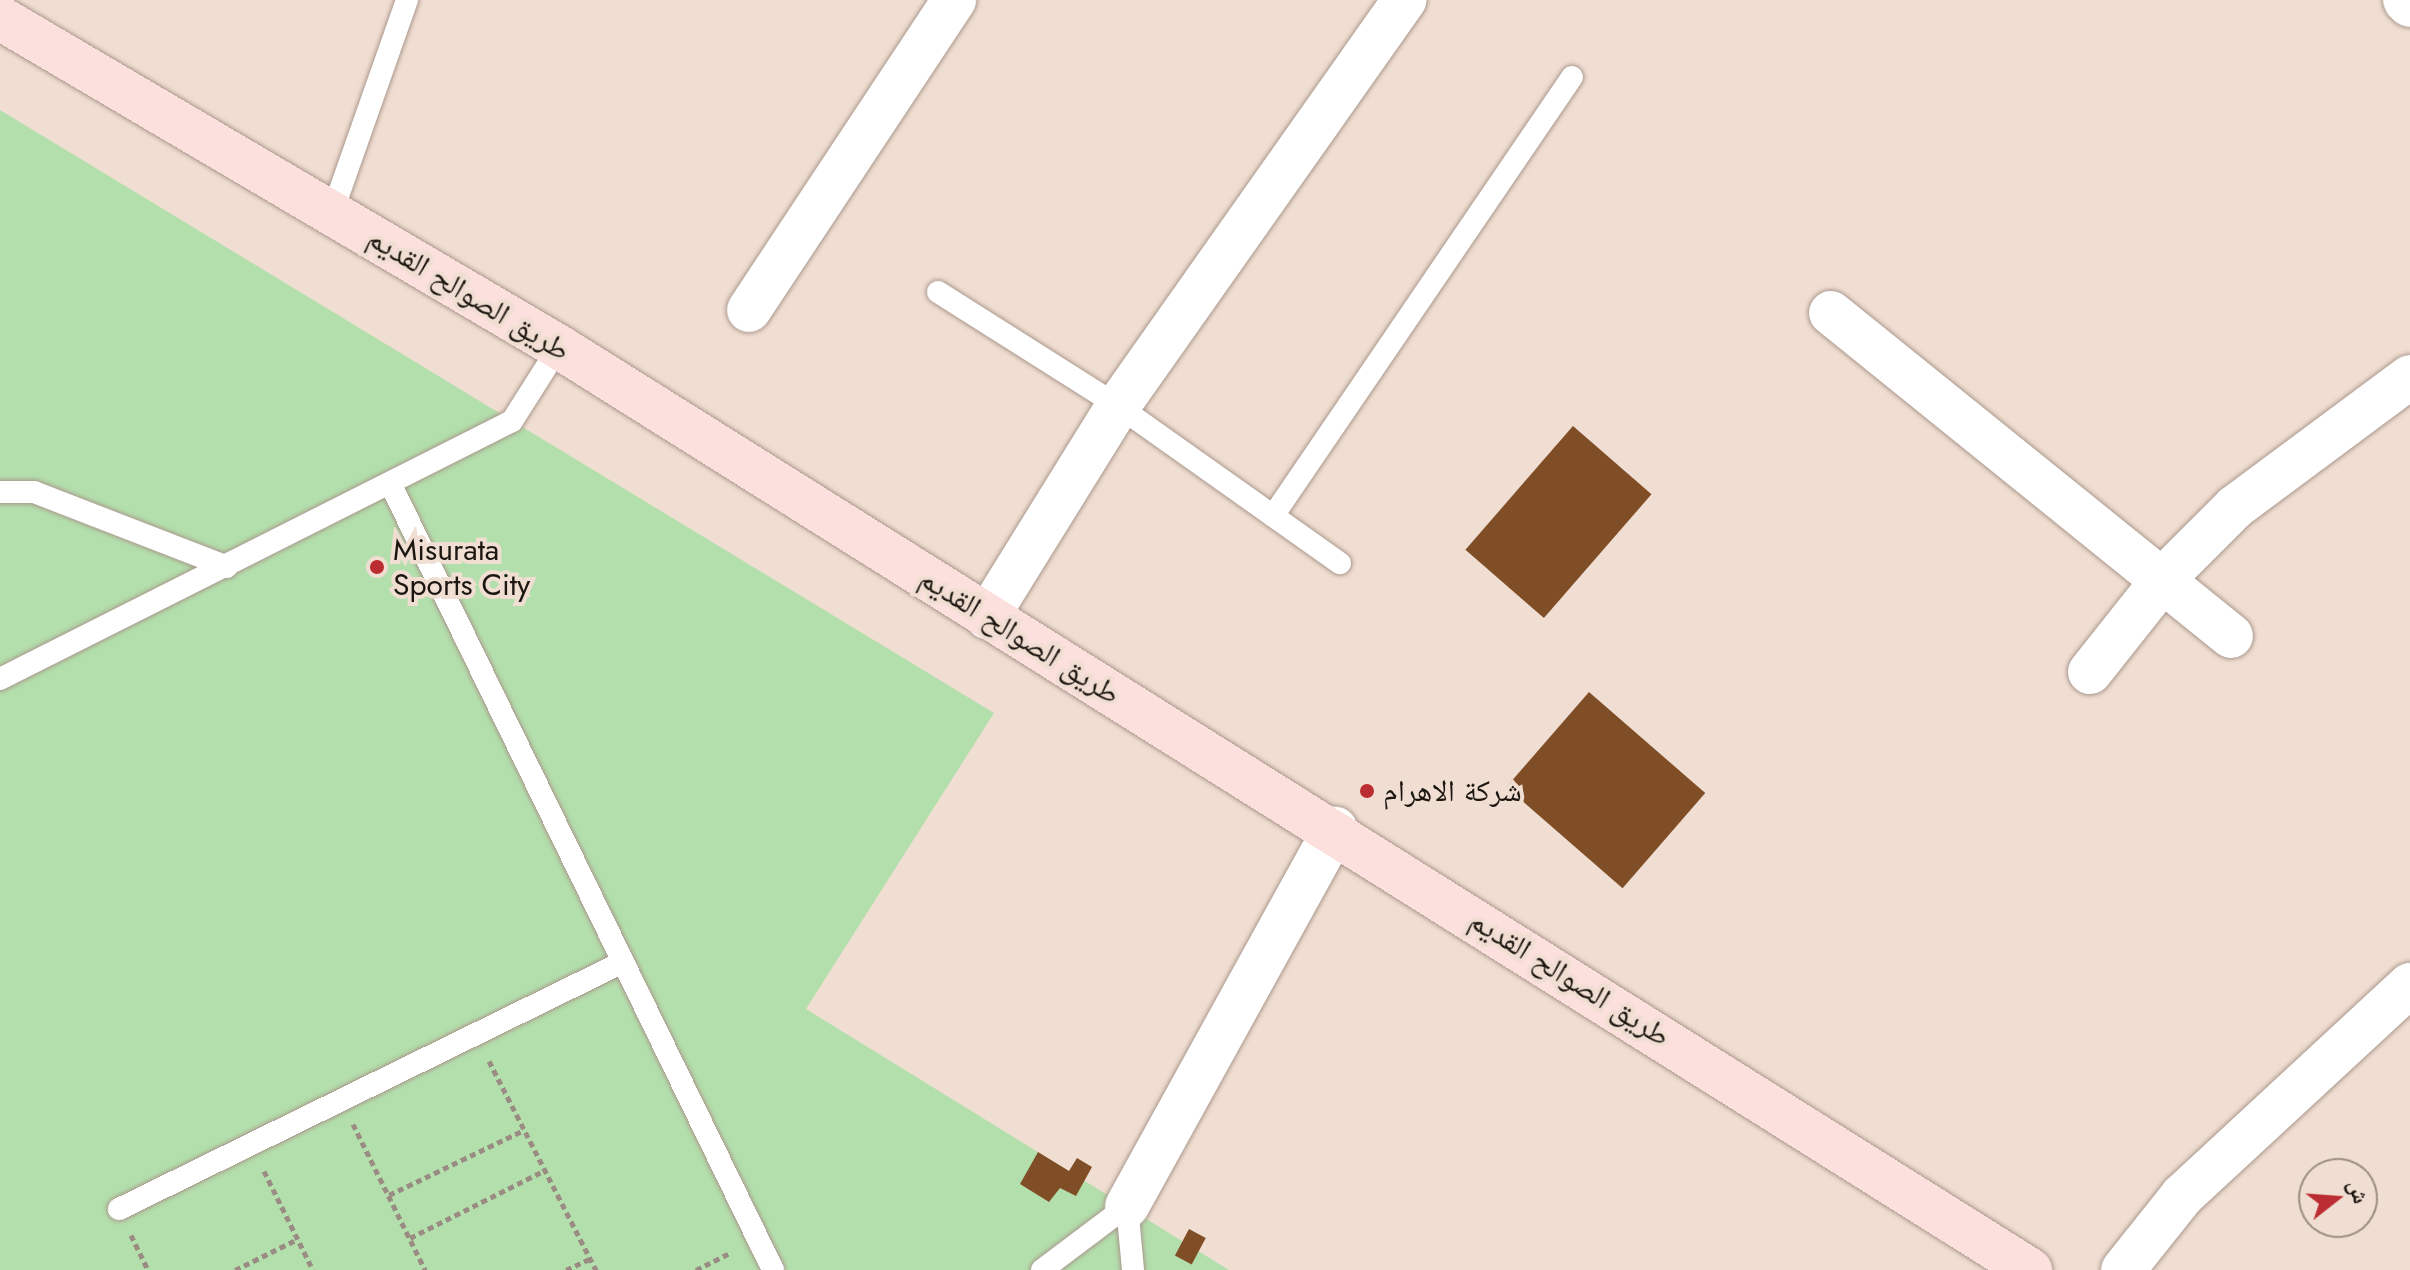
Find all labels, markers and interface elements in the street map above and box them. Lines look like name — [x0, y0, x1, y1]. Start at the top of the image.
street label: طريق الصوالح القديم — [361, 220, 577, 368]
place label: Misurata Sports City — [393, 532, 530, 602]
marker: Misurata Sports City — [368, 558, 386, 576]
street label: طريق الصوالح القديم — [913, 560, 1127, 712]
place label: شركة الاهرام — [1383, 773, 1522, 809]
marker: شركة الاهرام — [1358, 782, 1376, 800]
street label: طريق الصوالح القديم — [1463, 902, 1677, 1054]
north arrow — [2298, 1158, 2378, 1238]
text: ش — [2340, 1176, 2378, 1207]

